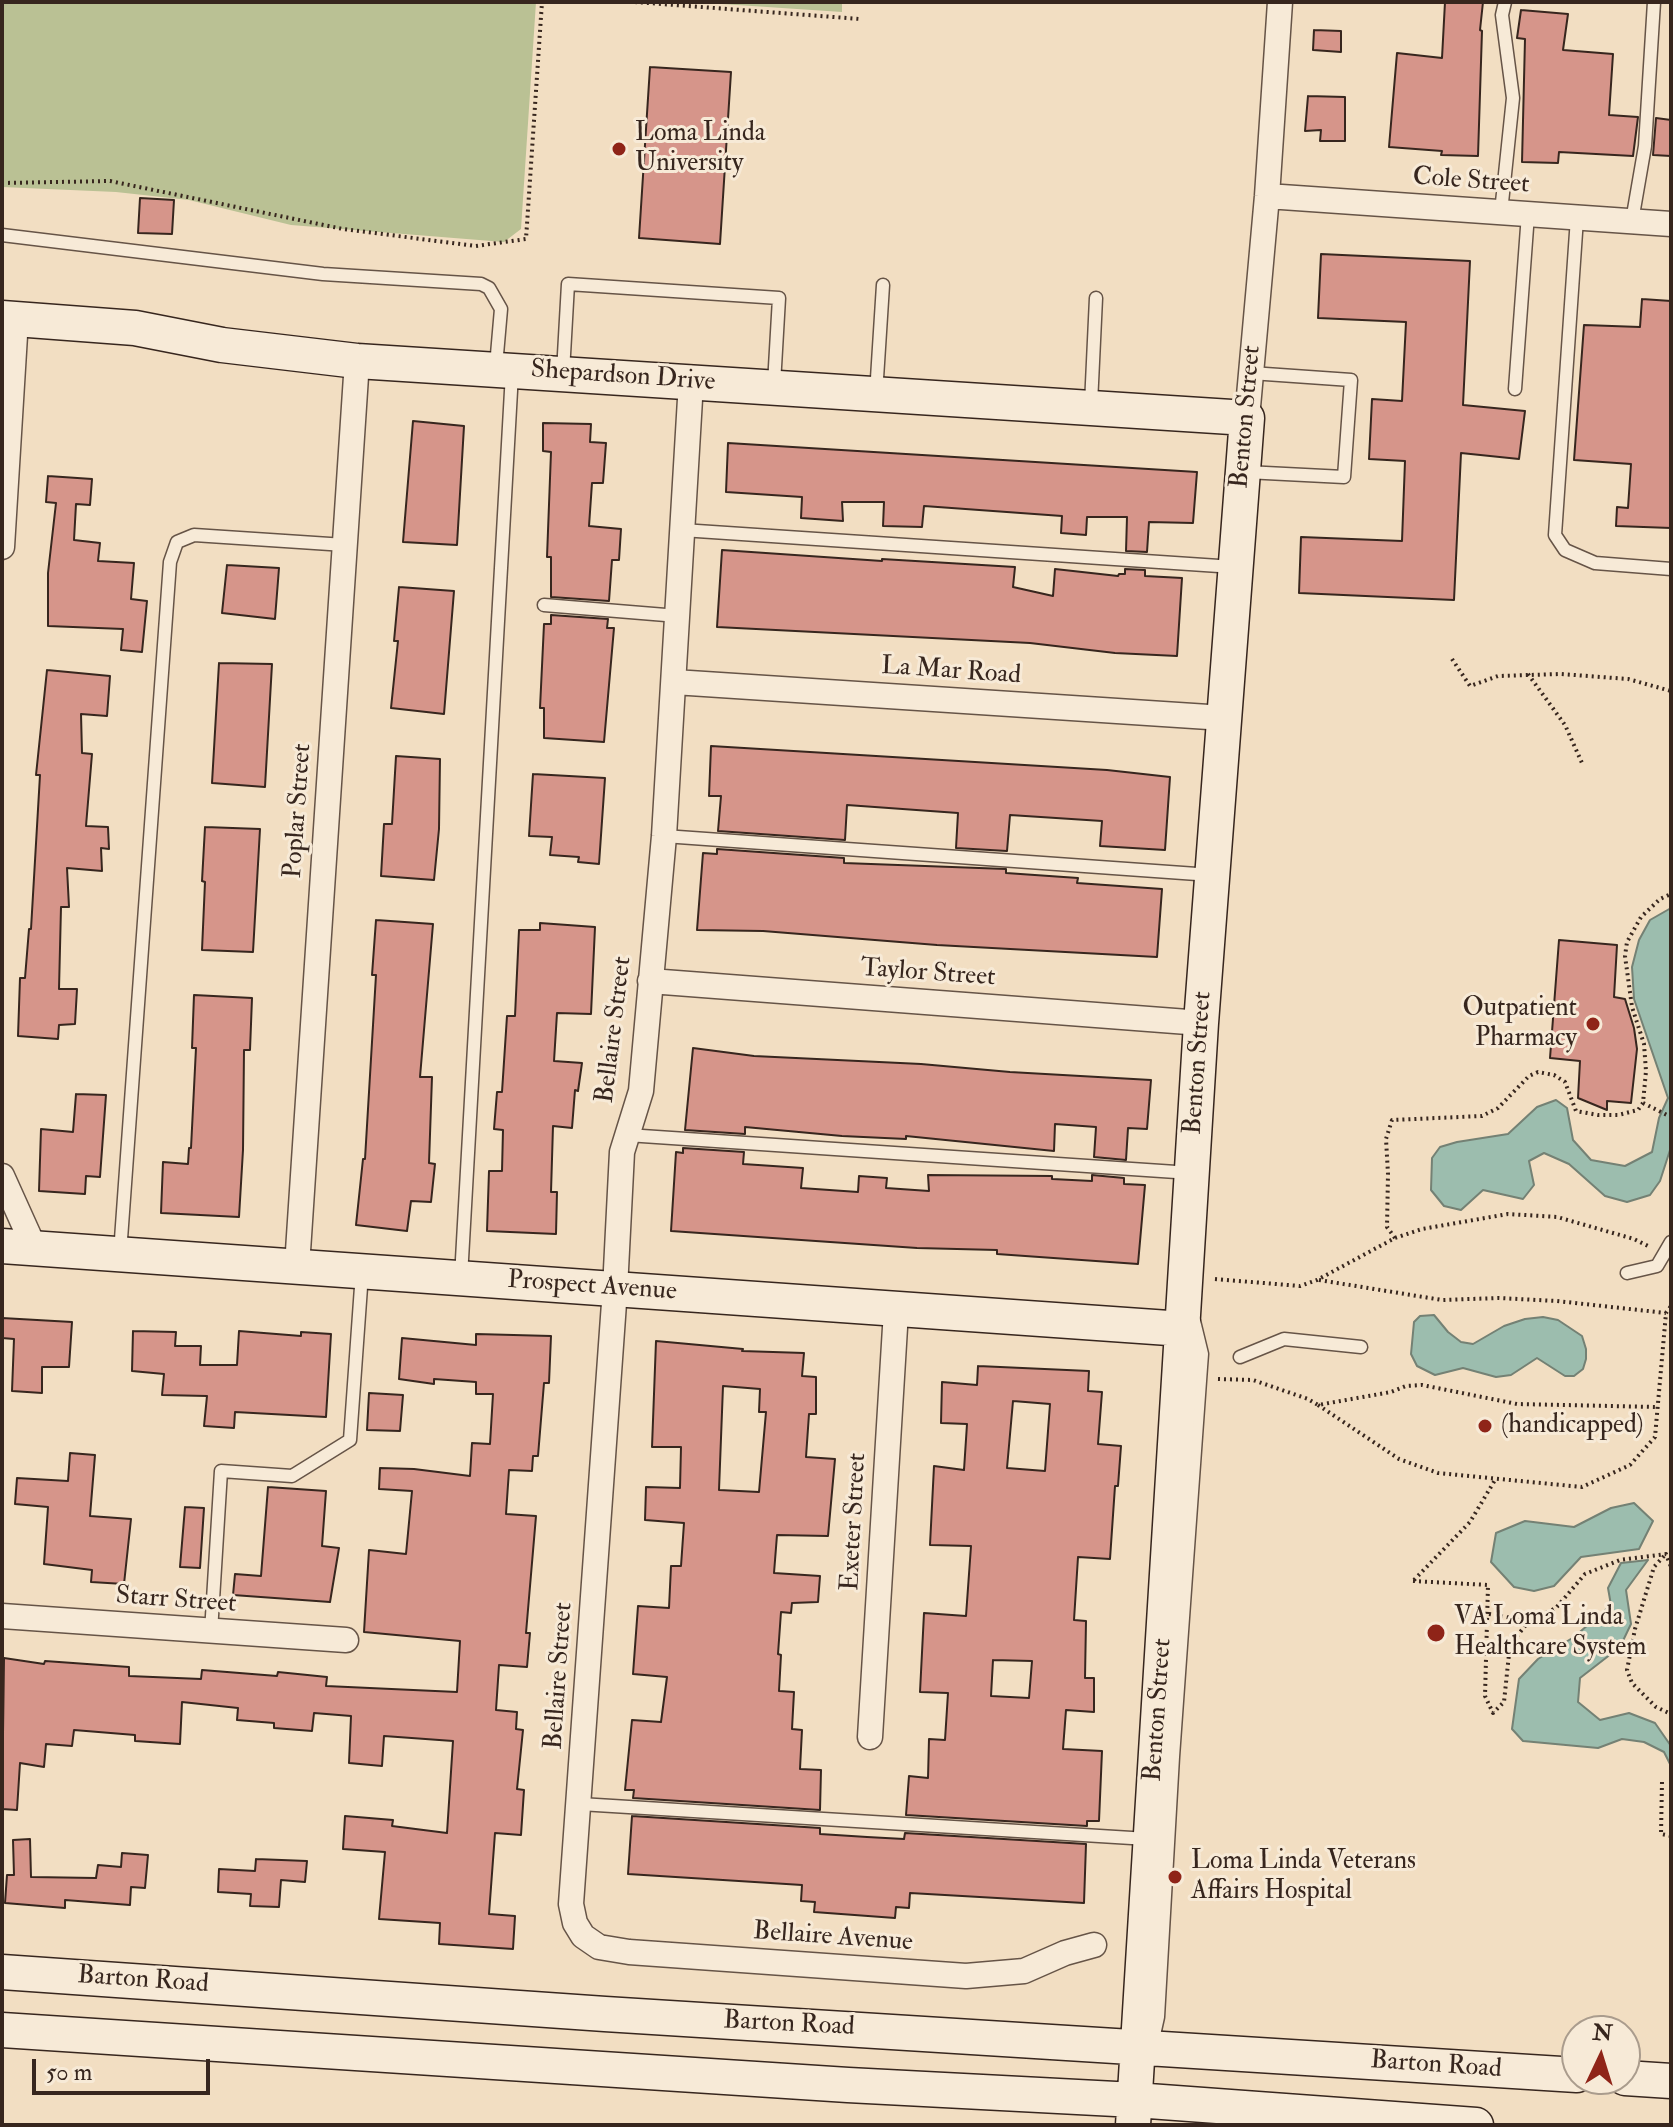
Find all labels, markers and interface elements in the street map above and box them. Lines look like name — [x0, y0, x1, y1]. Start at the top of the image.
place label: Loma Linda University — [635, 118, 765, 180]
marker: Loma Linda University — [610, 140, 628, 158]
street label: Cole Street — [1412, 162, 1530, 202]
street label: Benton Street — [1225, 344, 1269, 490]
street label: Shepardson Drive — [530, 355, 716, 399]
street label: La Mar Road — [880, 652, 1022, 692]
street label: Poplar Street — [279, 743, 319, 879]
street label: Taylor Street — [860, 954, 996, 994]
street label: Bellaire Street — [591, 955, 639, 1105]
street label: Benton Street — [1178, 990, 1220, 1136]
place label: Outpatient Pharmacy — [1462, 993, 1577, 1054]
marker: Outpatient Pharmacy — [1584, 1015, 1602, 1033]
street label: Prospect Avenue — [506, 1266, 678, 1308]
place label: (handicapped) — [1501, 1410, 1644, 1442]
marker: (handicapped) — [1476, 1417, 1494, 1435]
street label: Exeter Street — [836, 1452, 874, 1592]
street label: Starr Street — [115, 1581, 237, 1621]
street label: Bellaire Street — [539, 1601, 581, 1751]
place label: VA Loma Linda Healthcare System — [1454, 1602, 1646, 1664]
marker: VA Loma Linda Healthcare System — [1425, 1622, 1447, 1644]
street label: Benton Street — [1138, 1637, 1180, 1783]
place label: Loma Linda Veterans Affairs Hospital — [1191, 1846, 1416, 1908]
marker: Loma Linda Veterans Affairs Hospital — [1166, 1868, 1184, 1886]
street label: Bellaire Avenue — [752, 1917, 914, 1959]
street label: Barton Road — [76, 1961, 210, 2001]
street label: Barton Road — [723, 2006, 855, 2044]
north arrow — [1561, 2015, 1641, 2095]
text: N — [1592, 2018, 1613, 2048]
scale bar — [36, 2043, 214, 2093]
street label: Barton Road — [1369, 2046, 1503, 2086]
text: 50 m — [46, 2057, 92, 2088]

